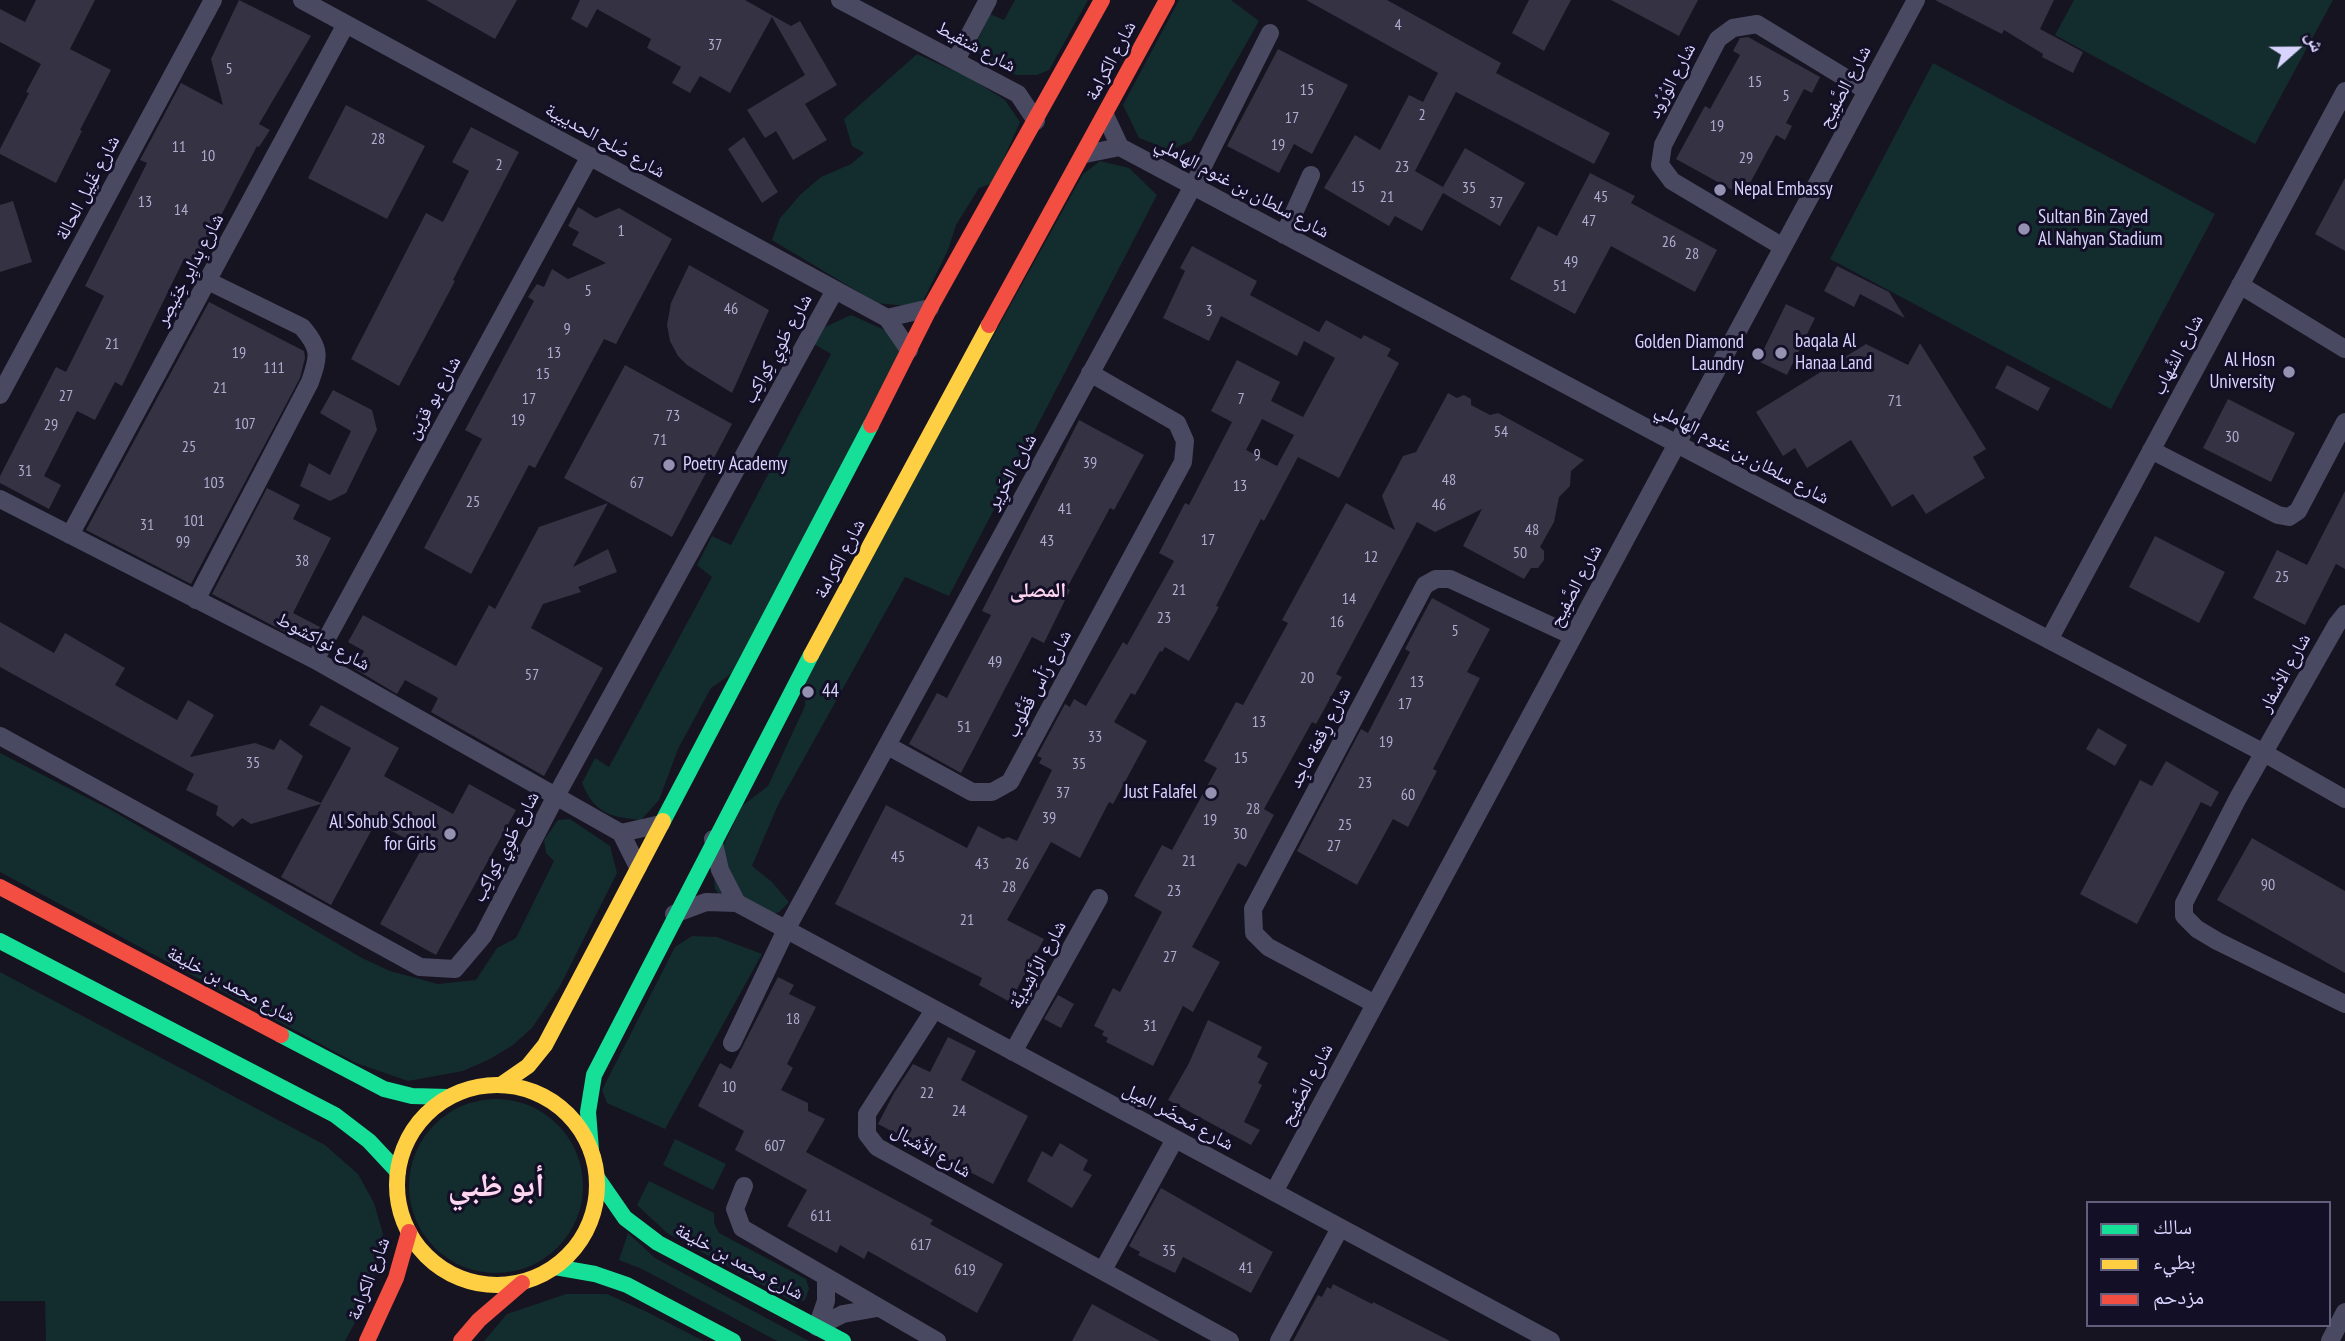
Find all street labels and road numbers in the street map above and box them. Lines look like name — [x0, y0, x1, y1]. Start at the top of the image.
street label: شارع شنقيط — [932, 16, 1020, 78]
street label: شارع الكرامة — [1081, 17, 1141, 105]
street label: شارع الوُرُود — [1643, 40, 1701, 122]
street label: شارع الصَّفِيح — [1814, 42, 1876, 132]
street label: شارع صُلح الحديبية — [541, 99, 669, 183]
street label: شارع غَلِيل الحالة — [51, 132, 125, 244]
street label: شارع سلطان بن غنوم الهاملي — [1151, 132, 1333, 244]
street label: شارع بِدايِر خِنَيصِر — [151, 210, 229, 330]
street label: شارع طَوِي كِواكِب — [738, 290, 818, 408]
street label: شارع الشِّهاب — [2147, 311, 2209, 399]
street label: شارع بو قرَين — [402, 352, 466, 444]
street label: شارع سلطان بن غنوم الهاملي — [1651, 398, 1833, 510]
street label: شارع الحَرِير — [982, 430, 1042, 514]
street label: شارع الكرامة — [810, 515, 870, 603]
street label: شارع الصَّفِيح — [1545, 541, 1607, 631]
street label: شارع نواكشوط — [272, 608, 374, 676]
street label: شارع رَأس قَطُّوب — [1001, 626, 1077, 742]
street label: شارع الأسفار — [2254, 630, 2316, 716]
street label: شارع رِقعة ماجِد — [1284, 684, 1356, 792]
street label: شارع طَوِي كِواكِب — [467, 788, 545, 906]
street label: شارع الرَّاشِدِيَّة — [1004, 917, 1072, 1013]
street label: شارع محمد بن خليفة — [163, 942, 299, 1028]
street label: شارع الصَّفِيح — [1276, 1040, 1338, 1130]
street label: شارع مَحضَر المِيل — [1119, 1078, 1237, 1156]
street label: شارع الأشبال — [887, 1119, 975, 1183]
street label: شارع محمد بن خليفة — [671, 1219, 807, 1305]
street label: شارع الكرامة — [343, 1234, 395, 1324]

